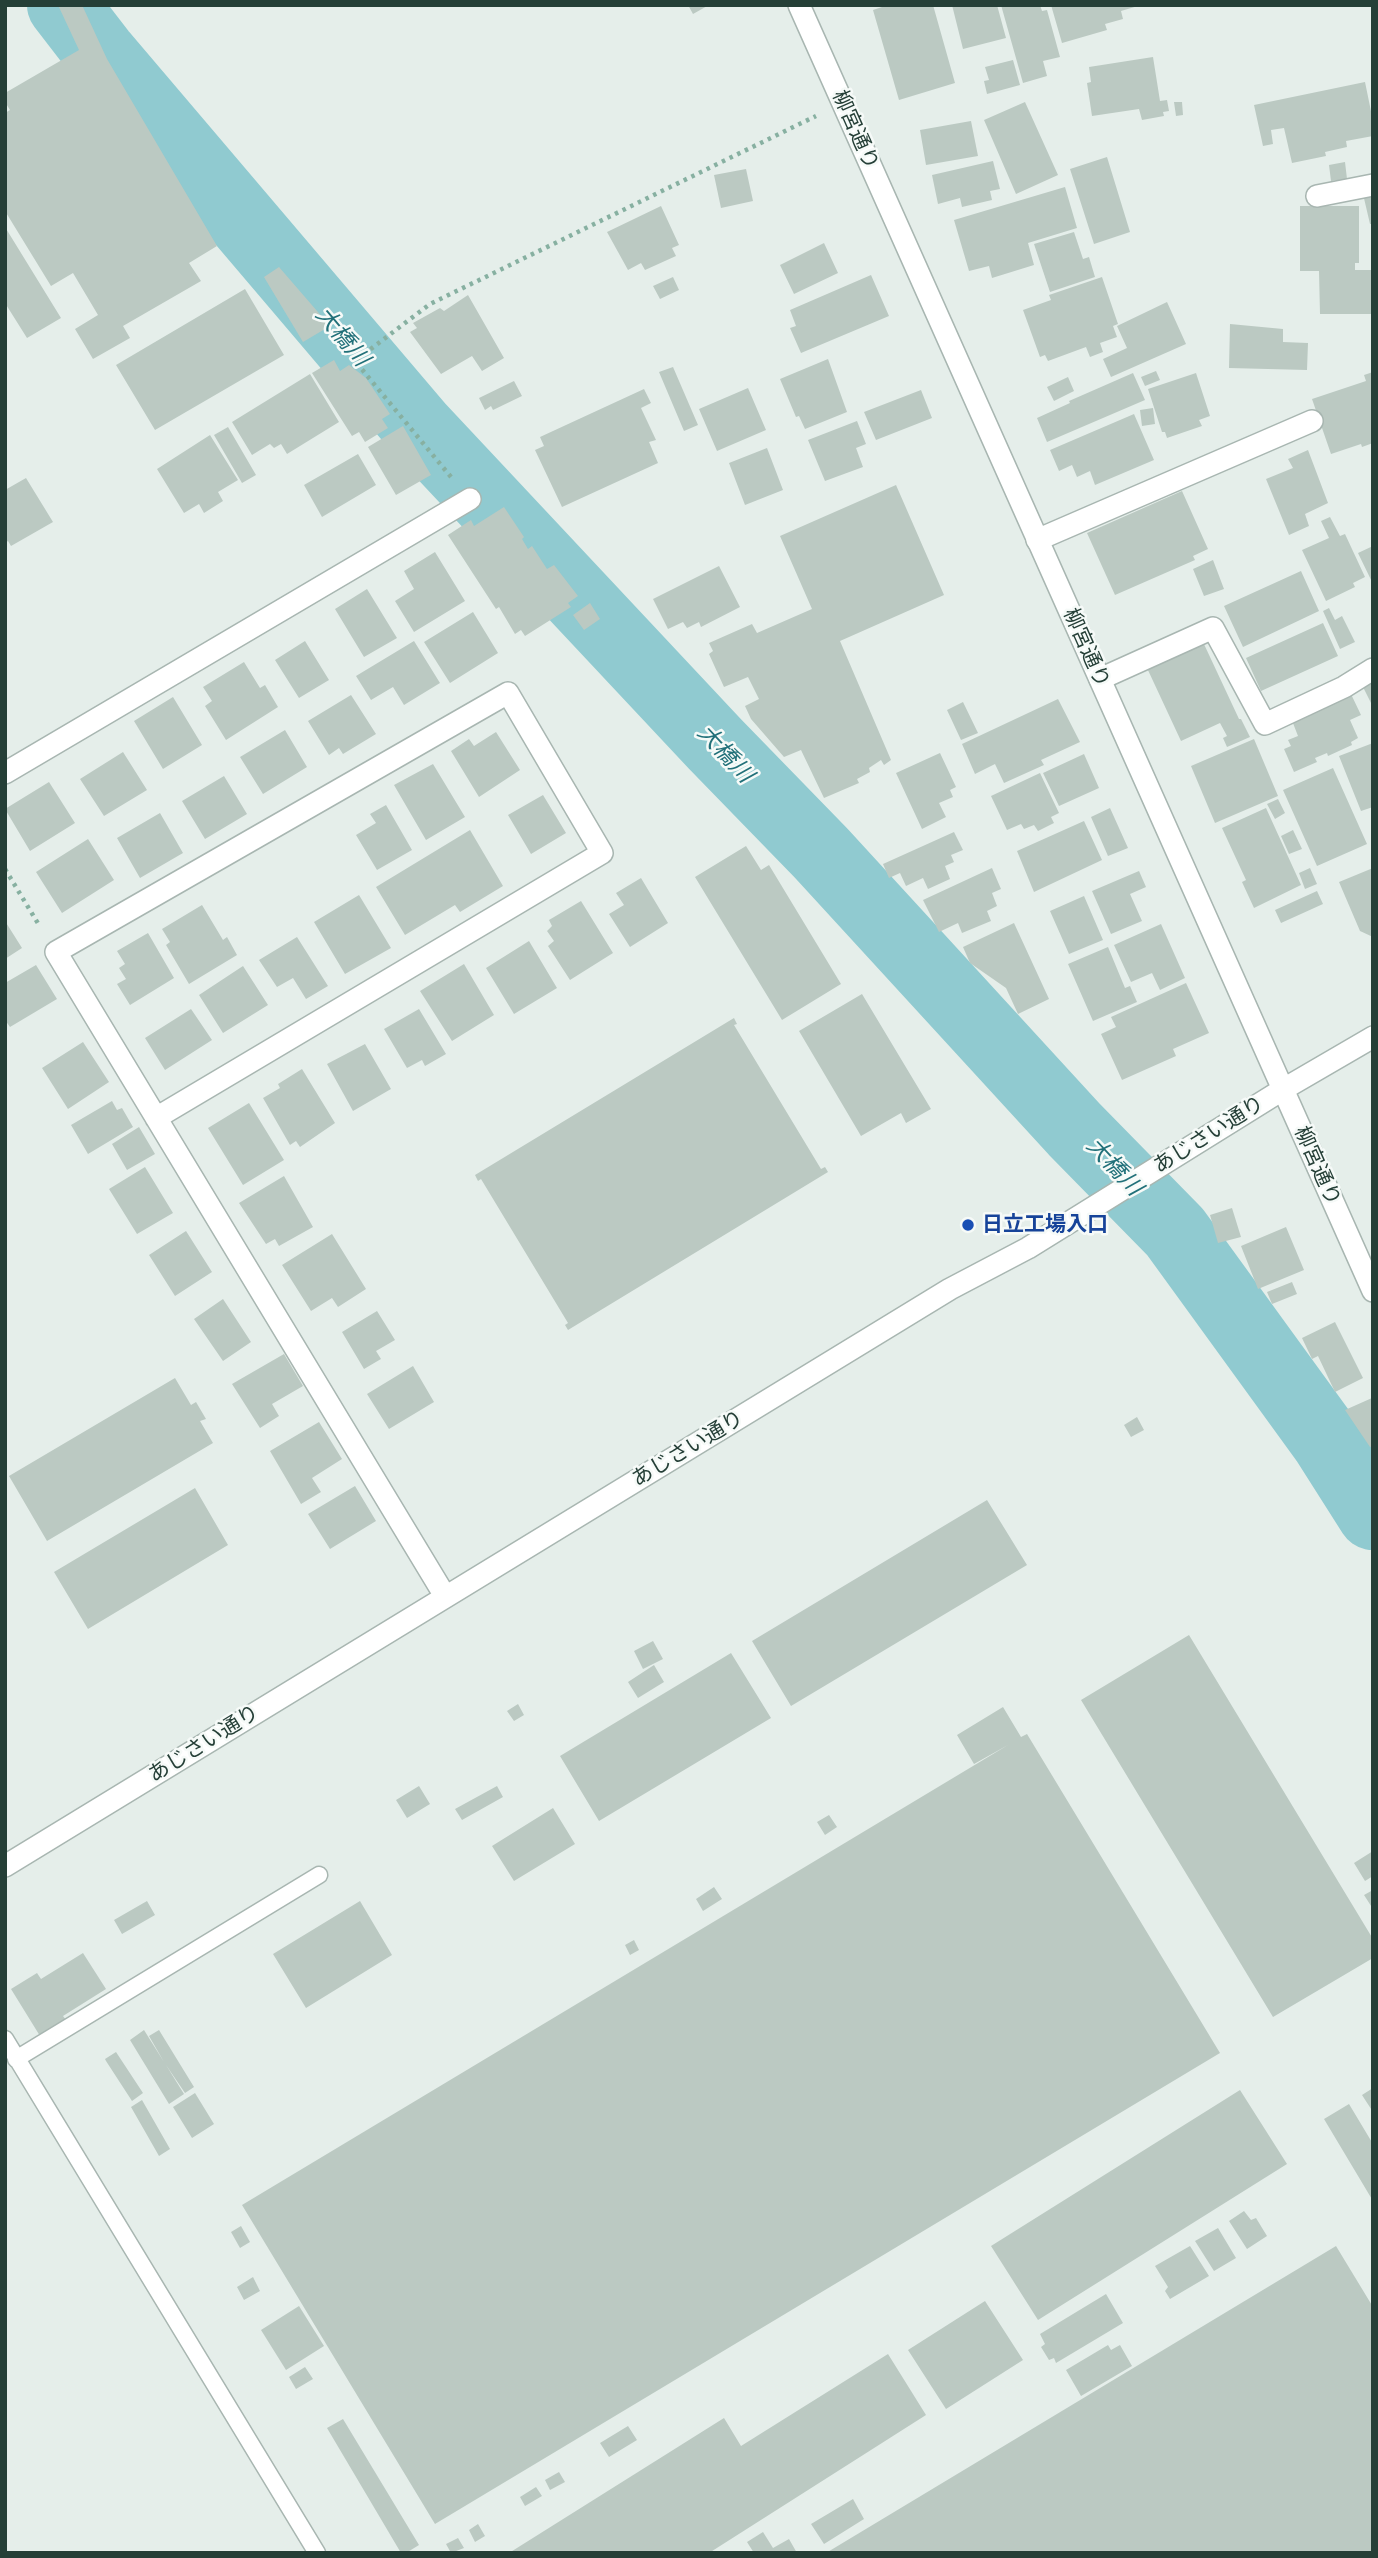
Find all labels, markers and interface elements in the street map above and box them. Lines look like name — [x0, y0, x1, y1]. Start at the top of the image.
street label: 柳宮通り — [826, 87, 884, 173]
water label: 大橋川 — [309, 302, 375, 372]
street label: 柳宮通り — [1057, 605, 1115, 691]
water label: 大橋川 — [691, 719, 759, 789]
street label: あじさい通り — [1149, 1091, 1269, 1179]
street label: 柳宮通り — [1288, 1123, 1346, 1209]
water label: 大橋川 — [1080, 1132, 1148, 1202]
place label: 日立工場入口 — [982, 1212, 1108, 1238]
marker: 日立工場入口 — [960, 1217, 976, 1233]
street label: あじさい通り — [628, 1406, 748, 1492]
street label: あじさい通り — [144, 1700, 264, 1788]

